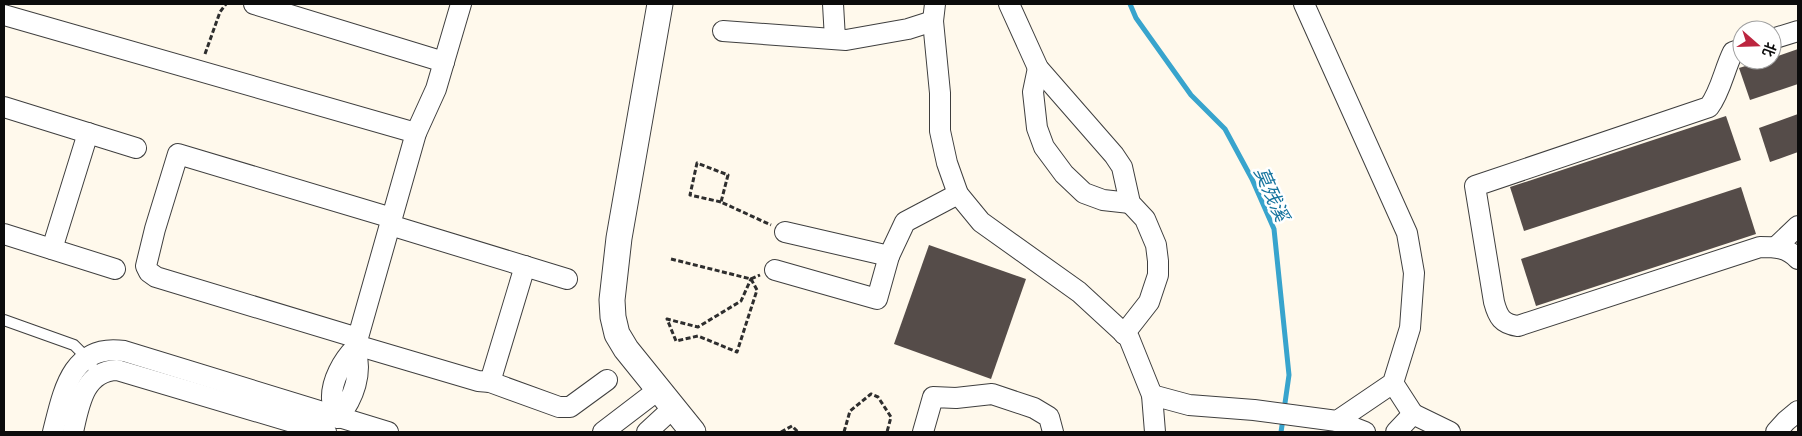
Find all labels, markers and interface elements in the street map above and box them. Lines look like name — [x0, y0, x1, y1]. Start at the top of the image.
north arrow — [1732, 20, 1782, 70]
text: 北 — [1757, 39, 1781, 59]
water label: 莫残溪 — [1249, 163, 1296, 227]

